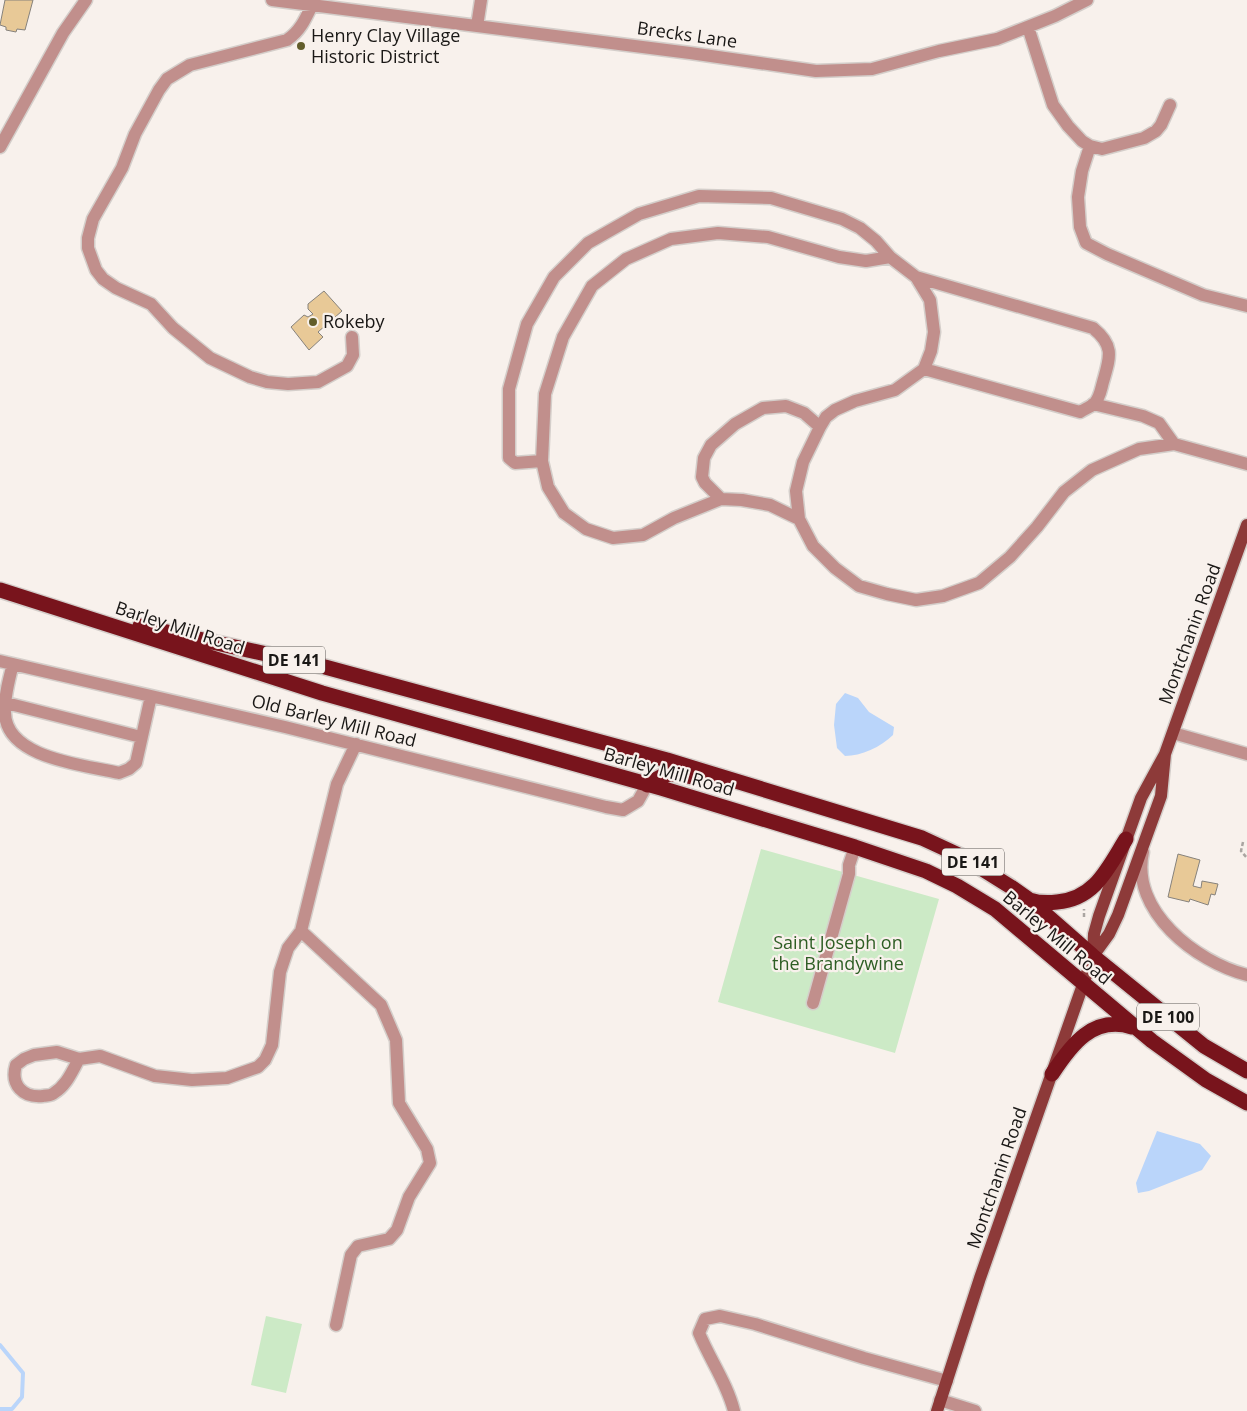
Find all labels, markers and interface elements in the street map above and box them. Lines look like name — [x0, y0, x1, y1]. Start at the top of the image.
street label: Brecks Lane — [635, 15, 739, 53]
place label: Henry Clay Village Historic District — [311, 23, 460, 68]
marker: Henry Clay Village Historic District — [295, 40, 307, 52]
place label: Rokeby — [323, 309, 386, 333]
marker: Rokeby — [307, 316, 319, 328]
street label: Montchanin Road — [1152, 560, 1226, 707]
street label: Barley Mill Road — [113, 595, 248, 659]
road number: DE 141 — [263, 646, 325, 674]
street label: Old Barley Mill Road — [249, 688, 419, 752]
street label: Barley Mill Road — [601, 741, 737, 801]
road number: DE 141 — [942, 849, 1004, 876]
street label: Barley Mill Road — [998, 885, 1117, 990]
park label: Saint Joseph on the Brandywine — [772, 930, 904, 975]
road number: DE 100 — [1137, 1004, 1199, 1030]
street label: Montchanin Road — [961, 1104, 1032, 1252]

